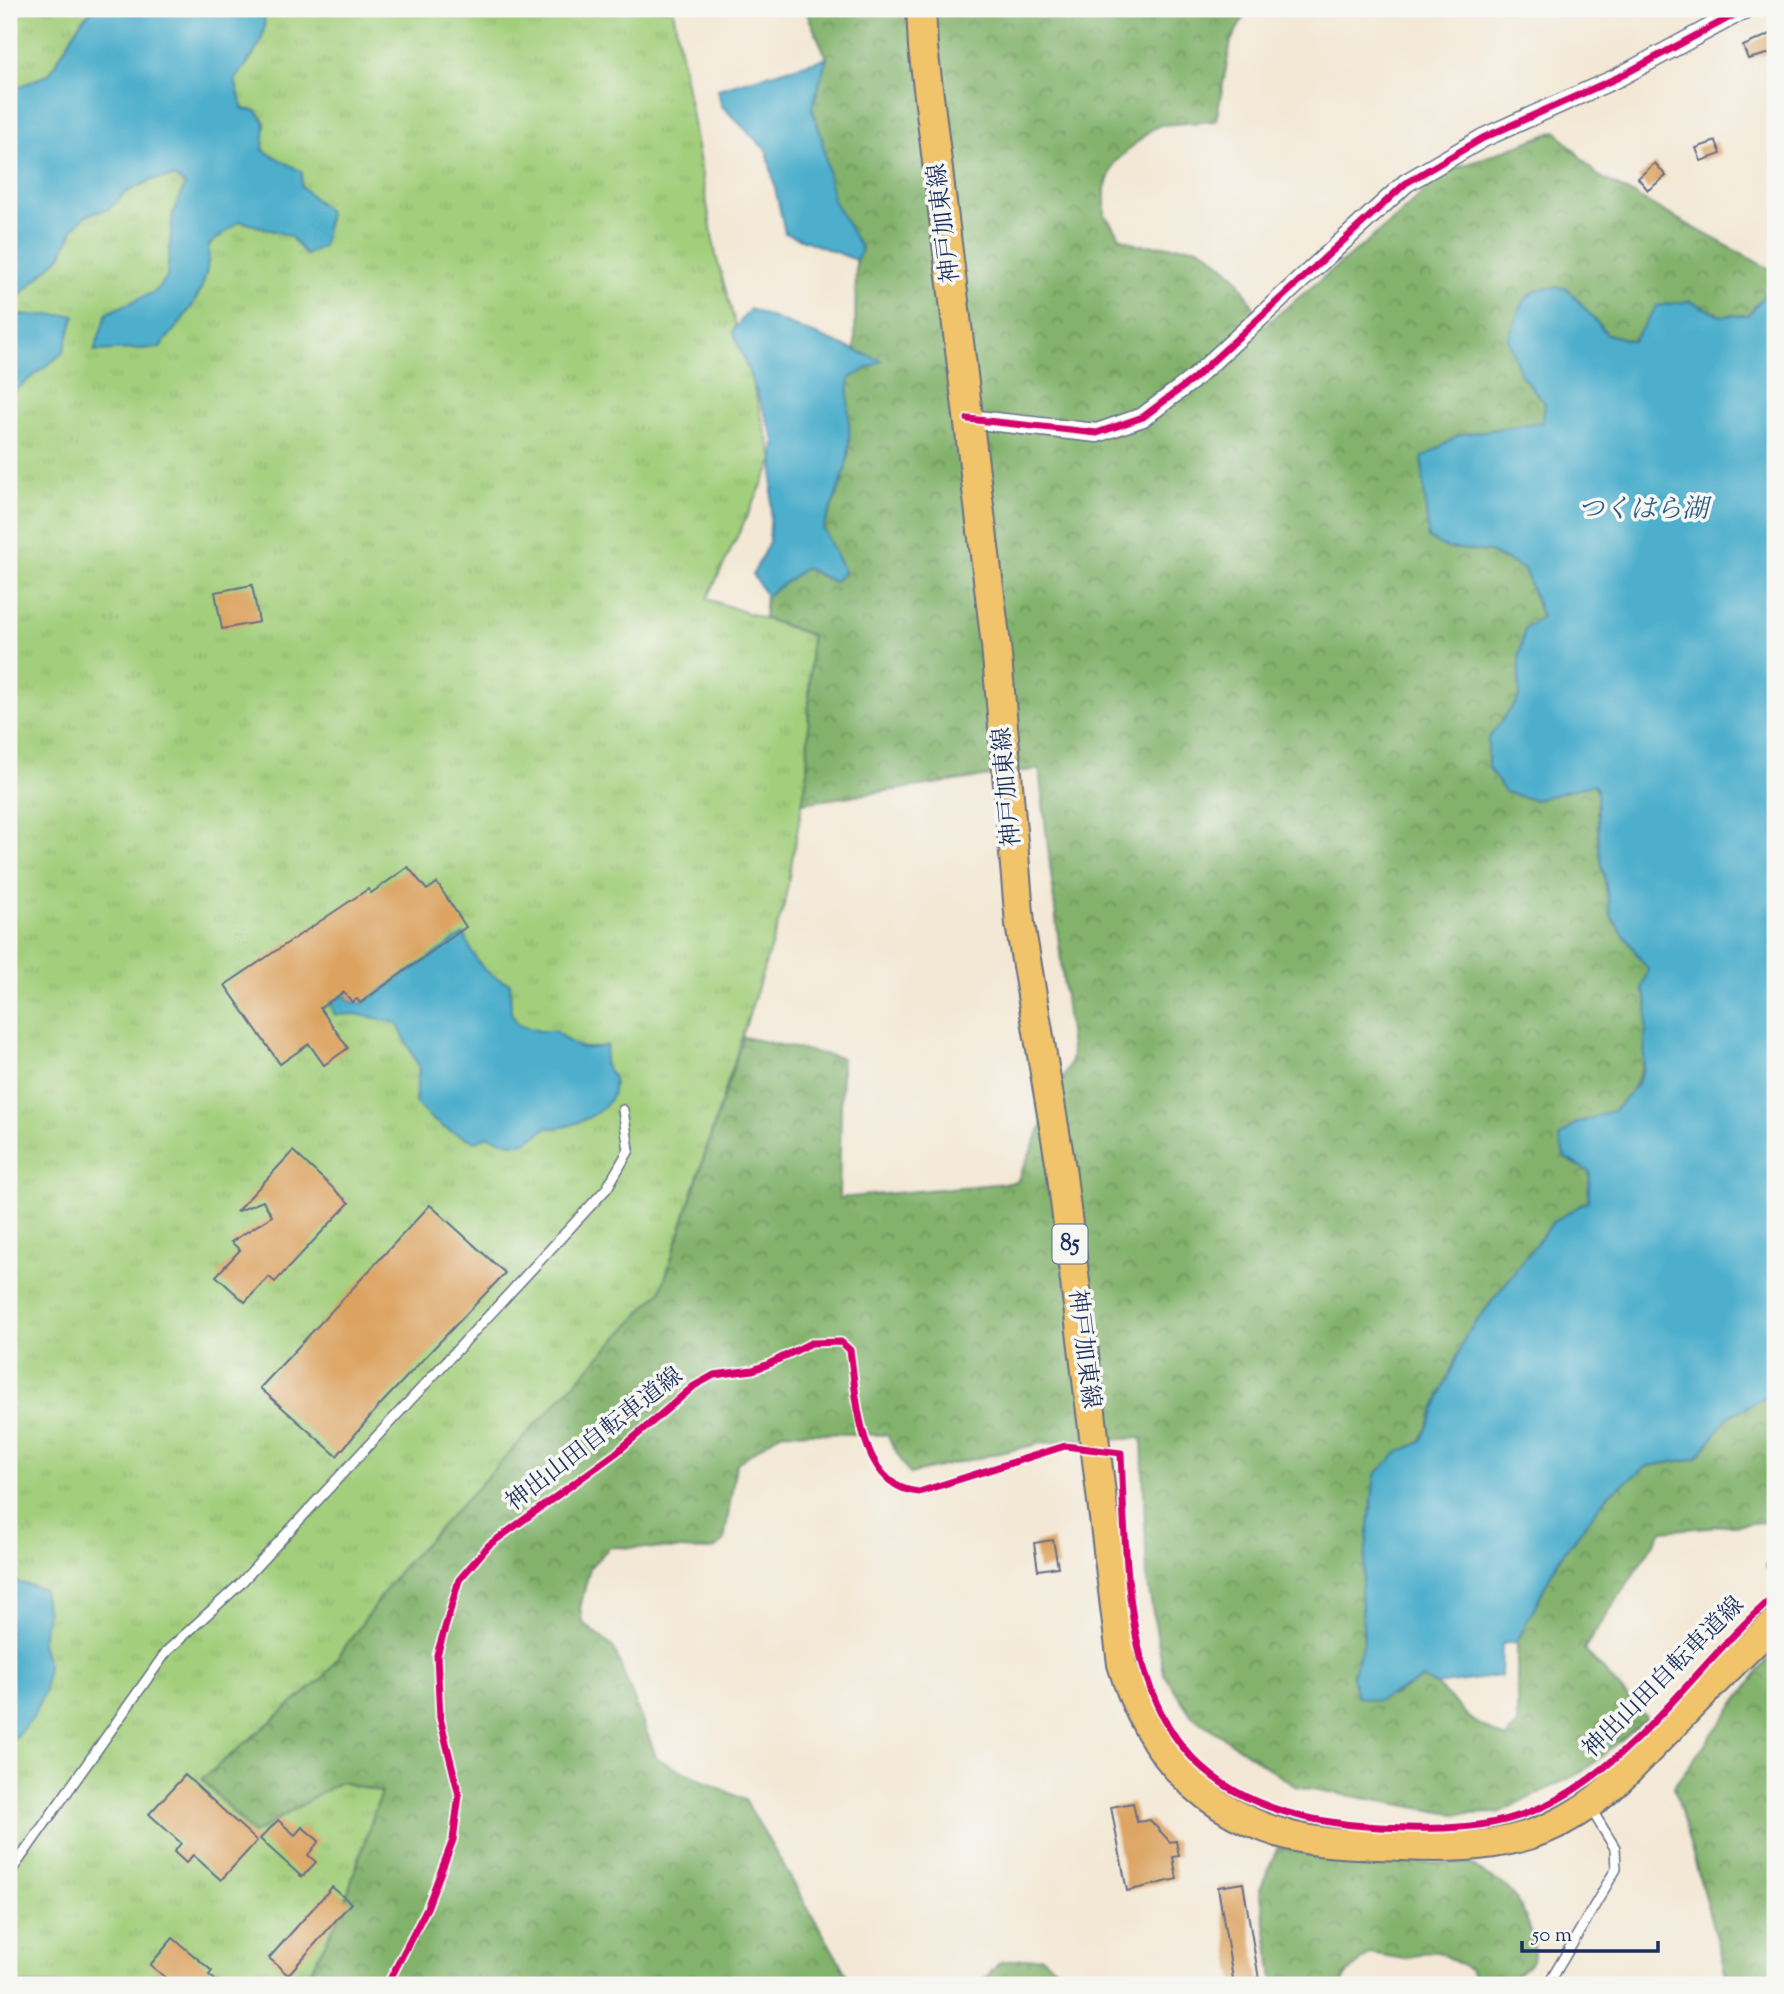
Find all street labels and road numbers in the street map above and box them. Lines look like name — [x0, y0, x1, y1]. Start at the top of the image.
street label: 神戸加東線 — [921, 161, 969, 285]
street label: 神戸加東線 — [986, 726, 1030, 848]
road number: 85 — [1052, 1224, 1088, 1264]
street label: 神戸加東線 — [1059, 1287, 1107, 1411]
street label: 神出山田自転車道線 — [499, 1360, 691, 1520]
street label: 神出山田自転車道線 — [1576, 1590, 1752, 1766]

